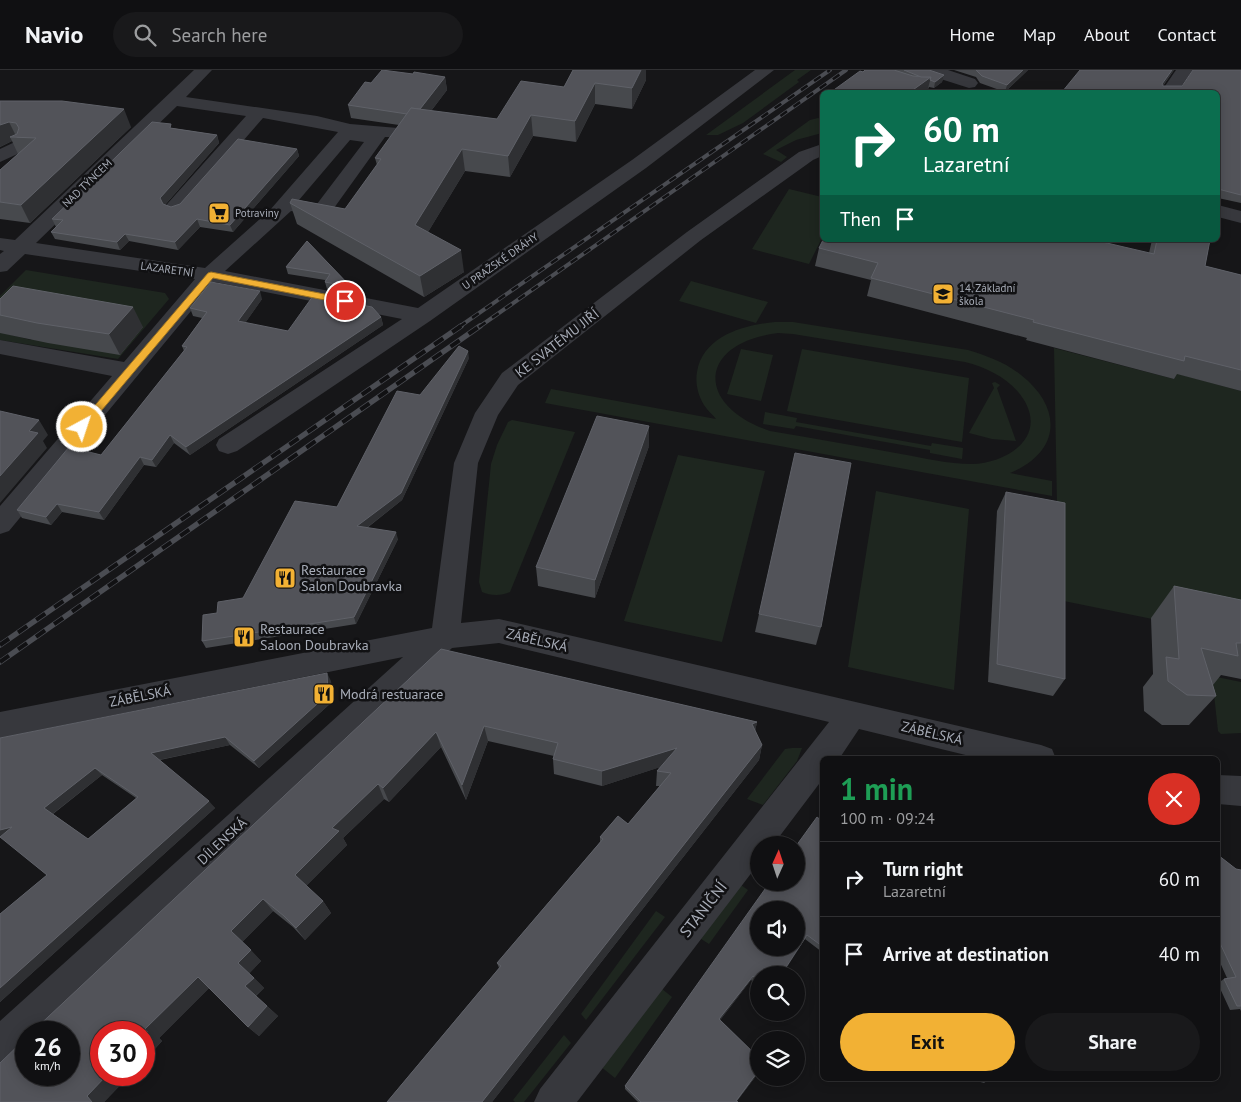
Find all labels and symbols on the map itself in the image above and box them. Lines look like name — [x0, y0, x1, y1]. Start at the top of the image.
street label: NAD TÝNCEM — [59, 156, 115, 210]
supermarket icon: Potraviny — [207, 201, 231, 225]
place label: Potraviny — [235, 206, 280, 220]
street label: U PRAŽSKÉ DRÁHY — [459, 229, 541, 292]
street label: LAZARETNÍ — [140, 258, 195, 280]
pin — [324, 280, 366, 322]
place label: 14. Základní škola — [959, 281, 1016, 308]
school or university icon: 14. Základní škola — [931, 282, 955, 306]
street label: KE SVATÉMU JIŘÍ — [511, 304, 603, 381]
position arrow — [55, 400, 107, 452]
place label: Restaurace Salon Doubravka — [301, 561, 402, 595]
restaurant icon: Restaurace Salon Doubravka — [273, 566, 297, 590]
place label: Restaurace Saloon Doubravka — [260, 620, 369, 654]
street label: ZÁBĚLSKÁ — [505, 624, 570, 656]
restaurant icon: Restaurace Saloon Doubravka — [232, 625, 256, 649]
street label: ZÁBĚLSKÁ — [108, 681, 173, 711]
restaurant icon: Modrá restuarace — [312, 682, 336, 706]
place label: Modrá restuarace — [340, 685, 443, 703]
street label: ZÁBĚLSKÁ — [900, 717, 965, 749]
street label: DÍLENSKÁ — [194, 813, 251, 868]
north arrow — [750, 836, 805, 891]
street label: STANIČNÍ — [675, 877, 731, 941]
speed limit sign: 30 — [90, 1021, 155, 1086]

